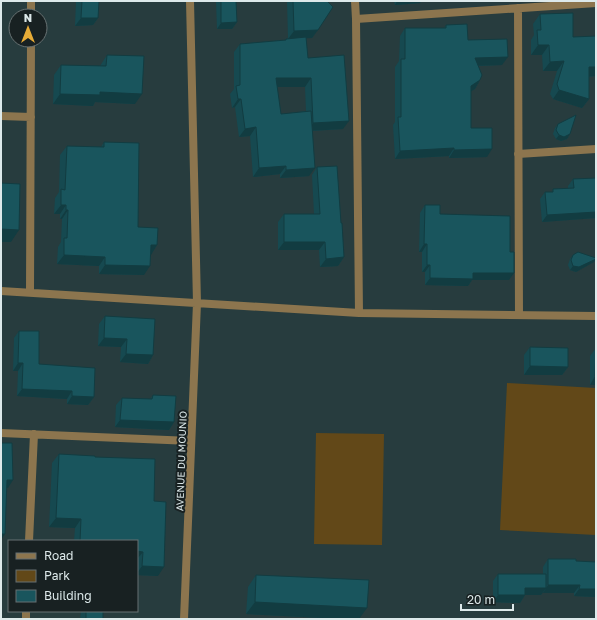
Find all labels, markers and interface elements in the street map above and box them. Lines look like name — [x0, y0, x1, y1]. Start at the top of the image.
north arrow — [8, 8, 48, 48]
text: N — [24, 11, 32, 24]
street label: AVENUE DU MOUNIO — [173, 411, 189, 511]
legend — [8, 540, 138, 612]
text: Road — [44, 548, 73, 563]
text: Park — [44, 568, 70, 583]
scale bar — [461, 586, 513, 612]
text: Building — [44, 588, 92, 603]
text: 20 m — [467, 592, 495, 607]

